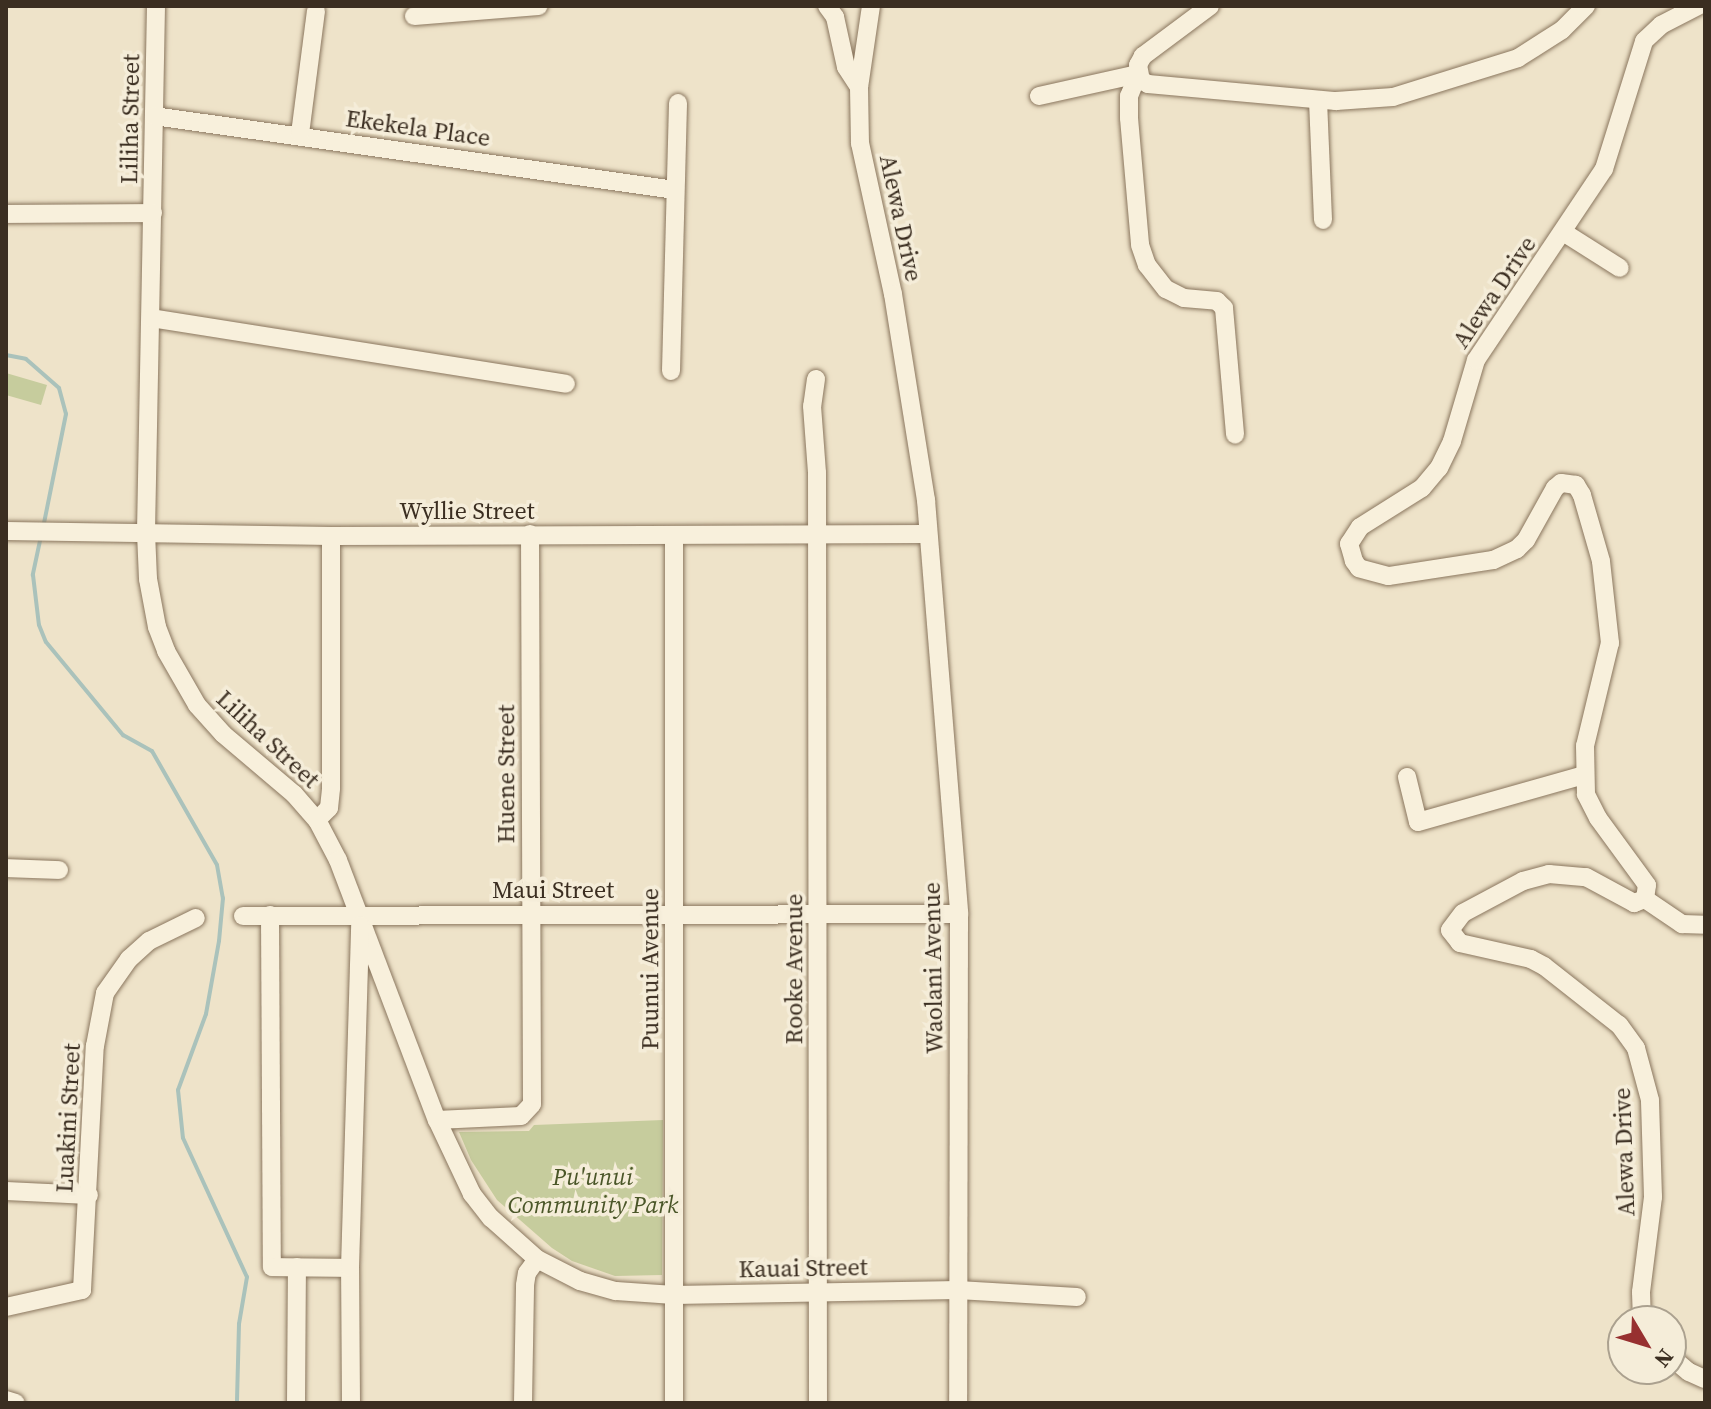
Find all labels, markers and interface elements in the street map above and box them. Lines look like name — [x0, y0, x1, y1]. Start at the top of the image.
street label: Liliha Street — [114, 54, 146, 184]
street label: Ekekela Place — [344, 104, 492, 152]
street label: Alewa Drive — [874, 152, 928, 284]
street label: Alewa Drive — [1446, 231, 1542, 353]
street label: Wyllie Street — [399, 497, 535, 525]
street label: Liliha Street — [211, 684, 325, 794]
street label: Huene Street — [492, 705, 520, 843]
street label: Maui Street — [492, 876, 614, 904]
street label: Waolani Avenue — [917, 882, 949, 1054]
street label: Puunui Avenue — [636, 888, 664, 1050]
street label: Rooke Avenue — [780, 894, 808, 1044]
street label: Luakini Street — [50, 1043, 86, 1193]
street label: Alewa Drive — [1607, 1087, 1641, 1217]
park label: Pu'unui Community Park — [508, 1163, 678, 1219]
street label: Kauai Street — [738, 1252, 868, 1284]
north arrow — [1607, 1305, 1687, 1385]
text: N — [1648, 1343, 1681, 1374]

